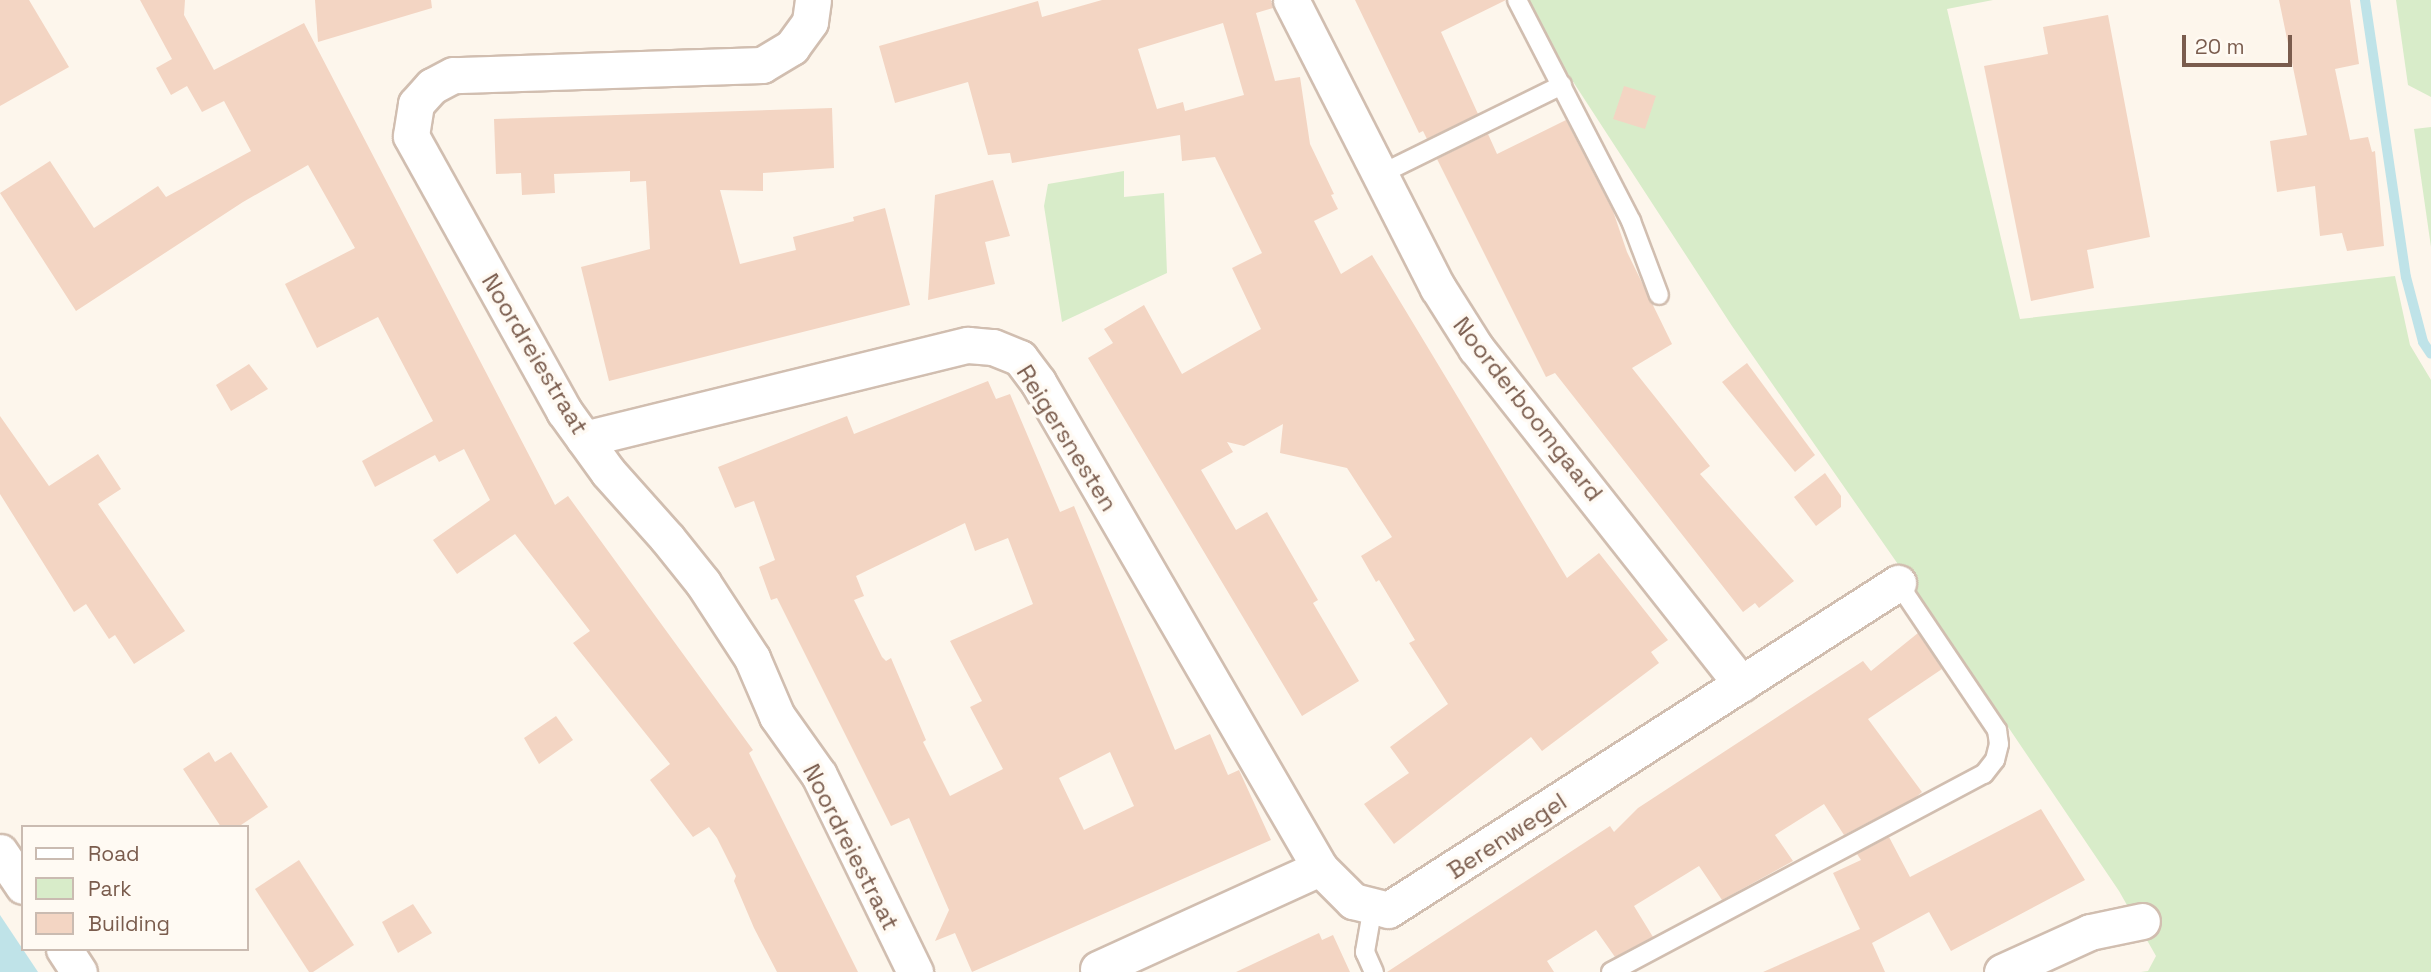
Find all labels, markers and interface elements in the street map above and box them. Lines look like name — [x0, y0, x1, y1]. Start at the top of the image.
scale bar — [2186, 21, 2296, 65]
text: 20 m — [2195, 33, 2245, 60]
street label: Noordreiestraat — [476, 268, 594, 440]
street label: Noorderboomgaard — [1447, 311, 1609, 507]
street label: Reigersnesten — [1011, 360, 1123, 516]
street label: Noordreiestraat — [797, 759, 905, 935]
street label: Berenwegel — [1442, 787, 1572, 885]
legend — [21, 825, 248, 951]
text: Road — [88, 840, 140, 867]
text: Park — [88, 875, 132, 902]
text: Building — [88, 910, 170, 937]

